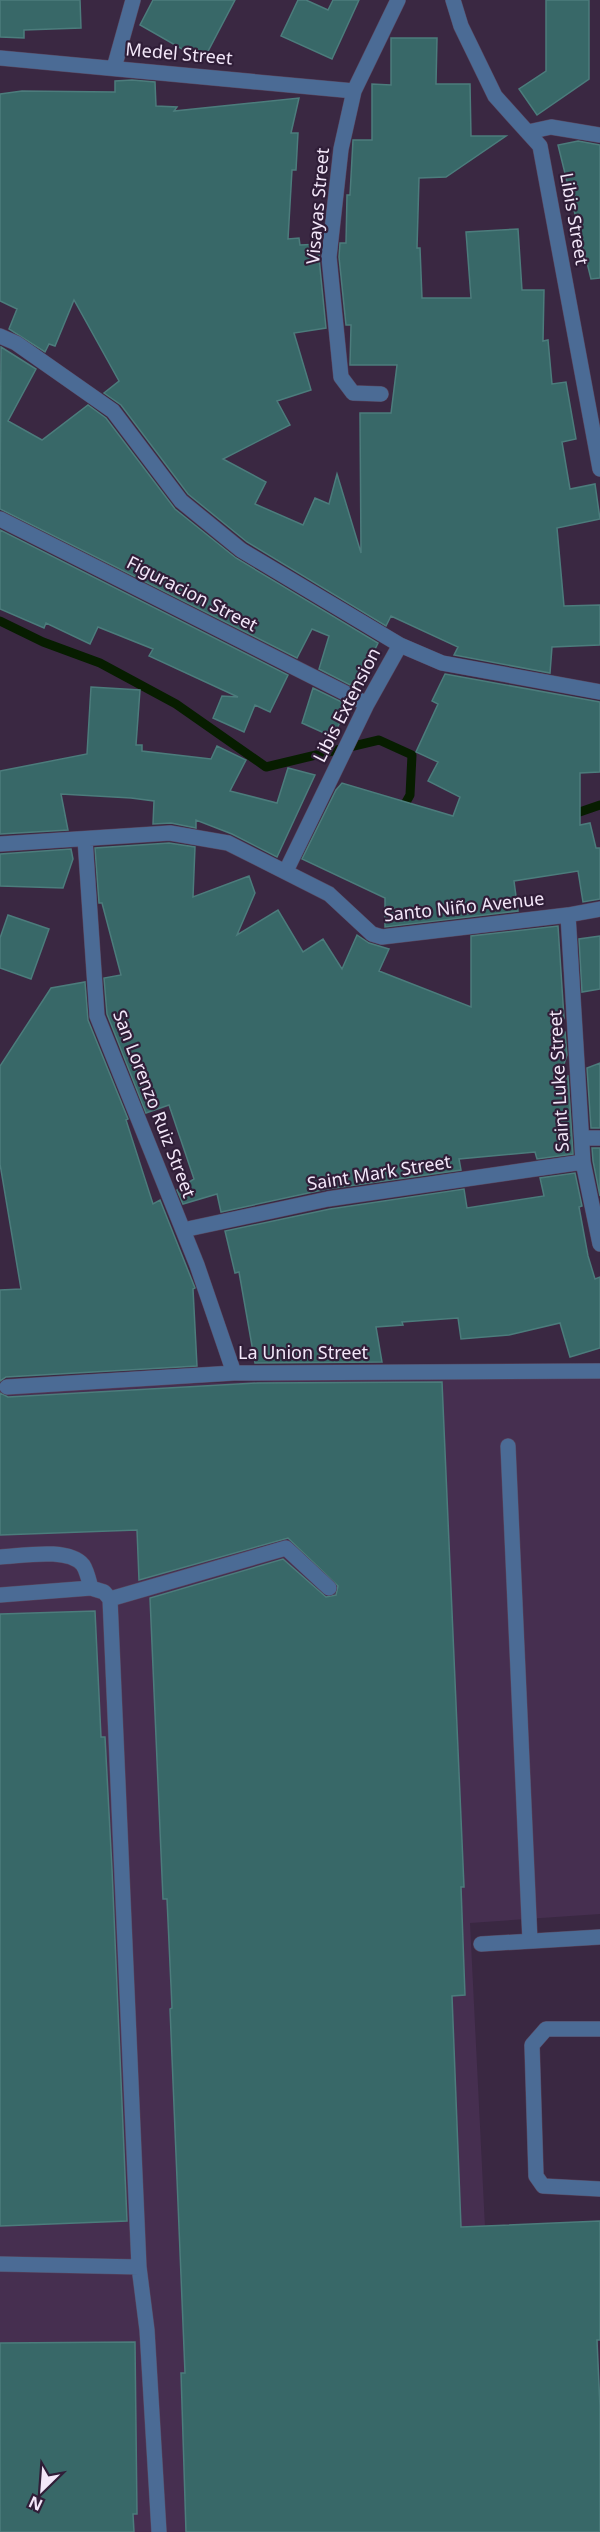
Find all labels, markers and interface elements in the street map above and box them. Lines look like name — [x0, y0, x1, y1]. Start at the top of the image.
street label: Medel Street — [125, 36, 234, 70]
street label: Visayas Street — [300, 146, 334, 265]
street label: Libis Street — [555, 171, 595, 267]
street label: Figuracion Street — [123, 550, 262, 637]
street label: Libis Extension — [307, 643, 385, 766]
street label: Santo Niño Avenue — [382, 886, 545, 926]
street label: San Lorenzo Ruiz Street — [108, 1007, 202, 1201]
street label: Saint Luke Street — [542, 1009, 574, 1153]
street label: Saint Mark Street — [305, 1149, 453, 1195]
street label: La Union Street — [238, 1340, 369, 1364]
north arrow — [12, 2460, 72, 2520]
text: N — [25, 2491, 46, 2516]

